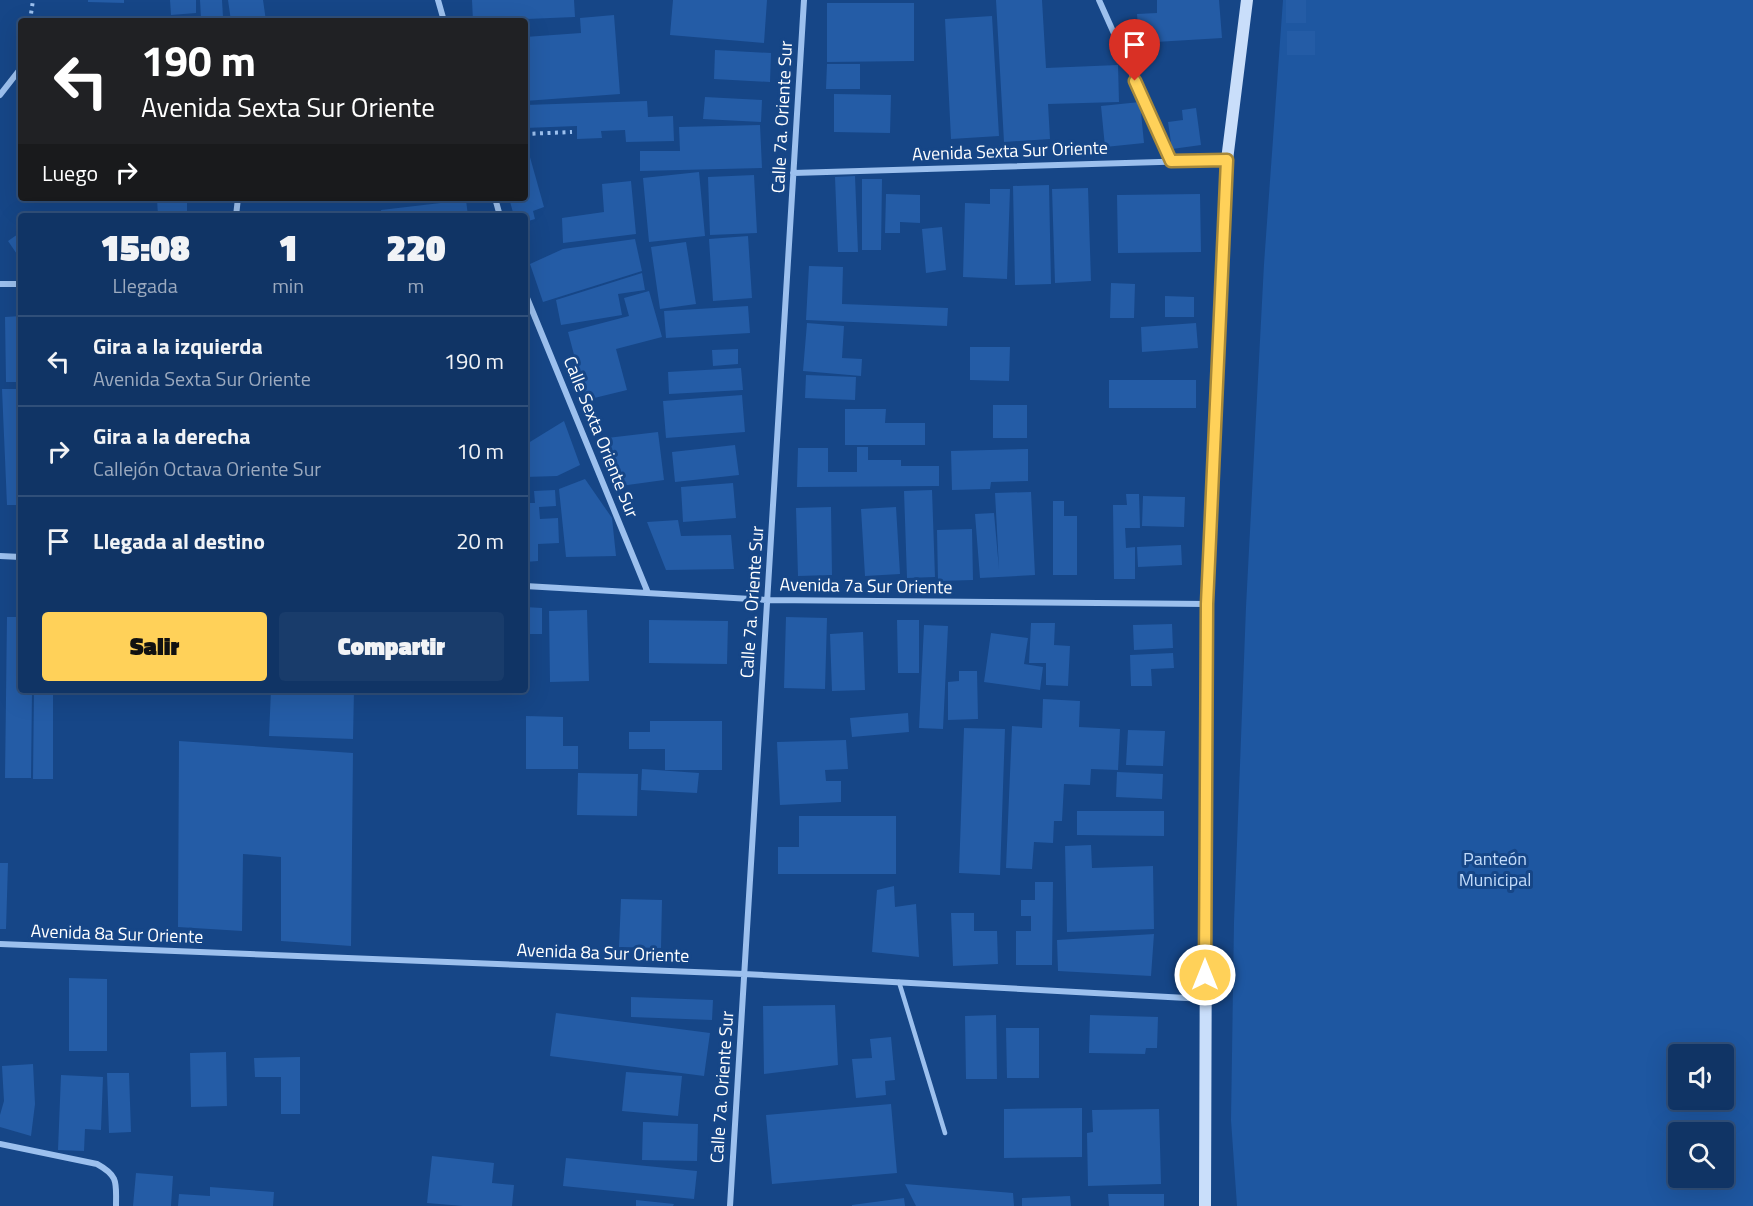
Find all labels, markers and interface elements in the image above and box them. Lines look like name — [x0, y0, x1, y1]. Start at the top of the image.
pin — [1109, 19, 1160, 81]
text: 190 m — [141, 28, 256, 92]
icon: arrive — [1118, 28, 1151, 61]
street label: Calle 7a. Oriente Sur — [764, 40, 799, 194]
icon: left — [42, 42, 120, 120]
text: Avenida Sexta Sur Oriente — [141, 86, 435, 127]
street label: Avenida Sexta Sur Oriente — [912, 134, 1108, 167]
text: Luego — [42, 156, 98, 190]
icon: right — [110, 156, 143, 189]
text: 15:08 — [100, 220, 190, 275]
text: 1 — [278, 220, 298, 275]
text: 220 — [386, 220, 446, 275]
text: Llegada — [112, 270, 178, 301]
text: min — [272, 270, 304, 301]
text: m — [408, 270, 424, 301]
text: Gira a la izquierda — [93, 329, 263, 363]
text: 190 m — [444, 344, 504, 378]
icon: left — [42, 345, 75, 378]
street label: Calle Sexta Oriente Sur — [557, 352, 646, 522]
text: Avenida Sexta Sur Oriente — [93, 363, 311, 394]
text: Gira a la derecha — [93, 419, 250, 453]
text: 10 m — [456, 434, 504, 468]
icon: right — [42, 435, 75, 468]
text: Callejón Octava Oriente Sur — [93, 453, 321, 484]
text: Llegada al destino — [93, 524, 265, 558]
text: 20 m — [456, 524, 504, 558]
icon: arrive — [42, 525, 75, 558]
street label: Calle 7a. Oriente Sur — [733, 525, 770, 679]
street label: Avenida 7a Sur Oriente — [779, 570, 953, 601]
button: Salir — [42, 612, 267, 681]
button: Compartir — [279, 612, 504, 681]
park label: Panteón Municipal — [1459, 845, 1531, 893]
street label: Avenida 8a Sur Oriente — [30, 917, 204, 950]
street label: Avenida 8a Sur Oriente — [516, 936, 690, 969]
position arrow — [1173, 943, 1237, 1007]
street label: Calle 7a. Oriente Sur — [703, 1010, 740, 1164]
map controls — [1668, 1044, 1734, 1188]
button: sound — [1668, 1044, 1734, 1110]
button: search — [1668, 1122, 1734, 1188]

